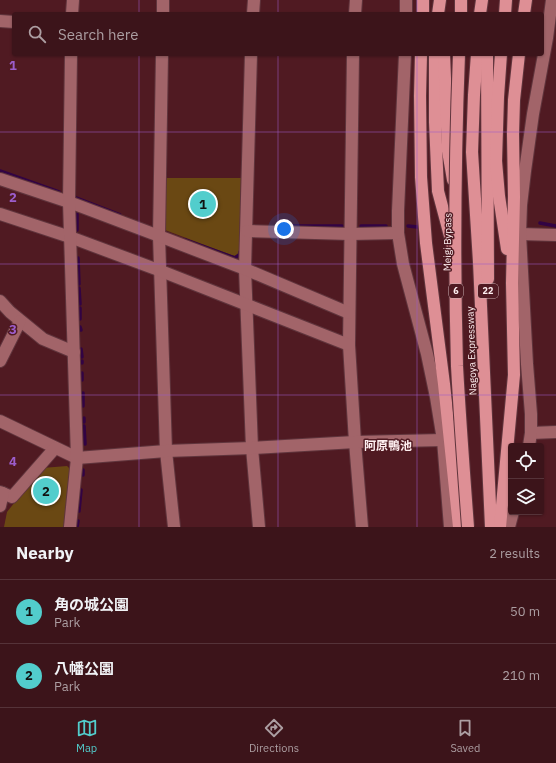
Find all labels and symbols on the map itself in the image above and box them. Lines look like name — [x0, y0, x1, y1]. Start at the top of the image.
text: 1 — [9, 57, 17, 74]
text: 2 — [9, 189, 17, 206]
pin: 1 — [190, 189, 216, 219]
street label: Meigi Bypass — [440, 213, 455, 271]
your location — [274, 219, 294, 239]
road number: 6 — [449, 284, 463, 298]
road number: 22 — [478, 284, 498, 298]
street label: Nagoya Expressway — [463, 306, 480, 396]
text: 3 — [9, 321, 17, 338]
district label: 阿原鴨池 — [364, 438, 412, 453]
text: 4 — [9, 453, 17, 470]
pin: 2 — [33, 476, 59, 506]

